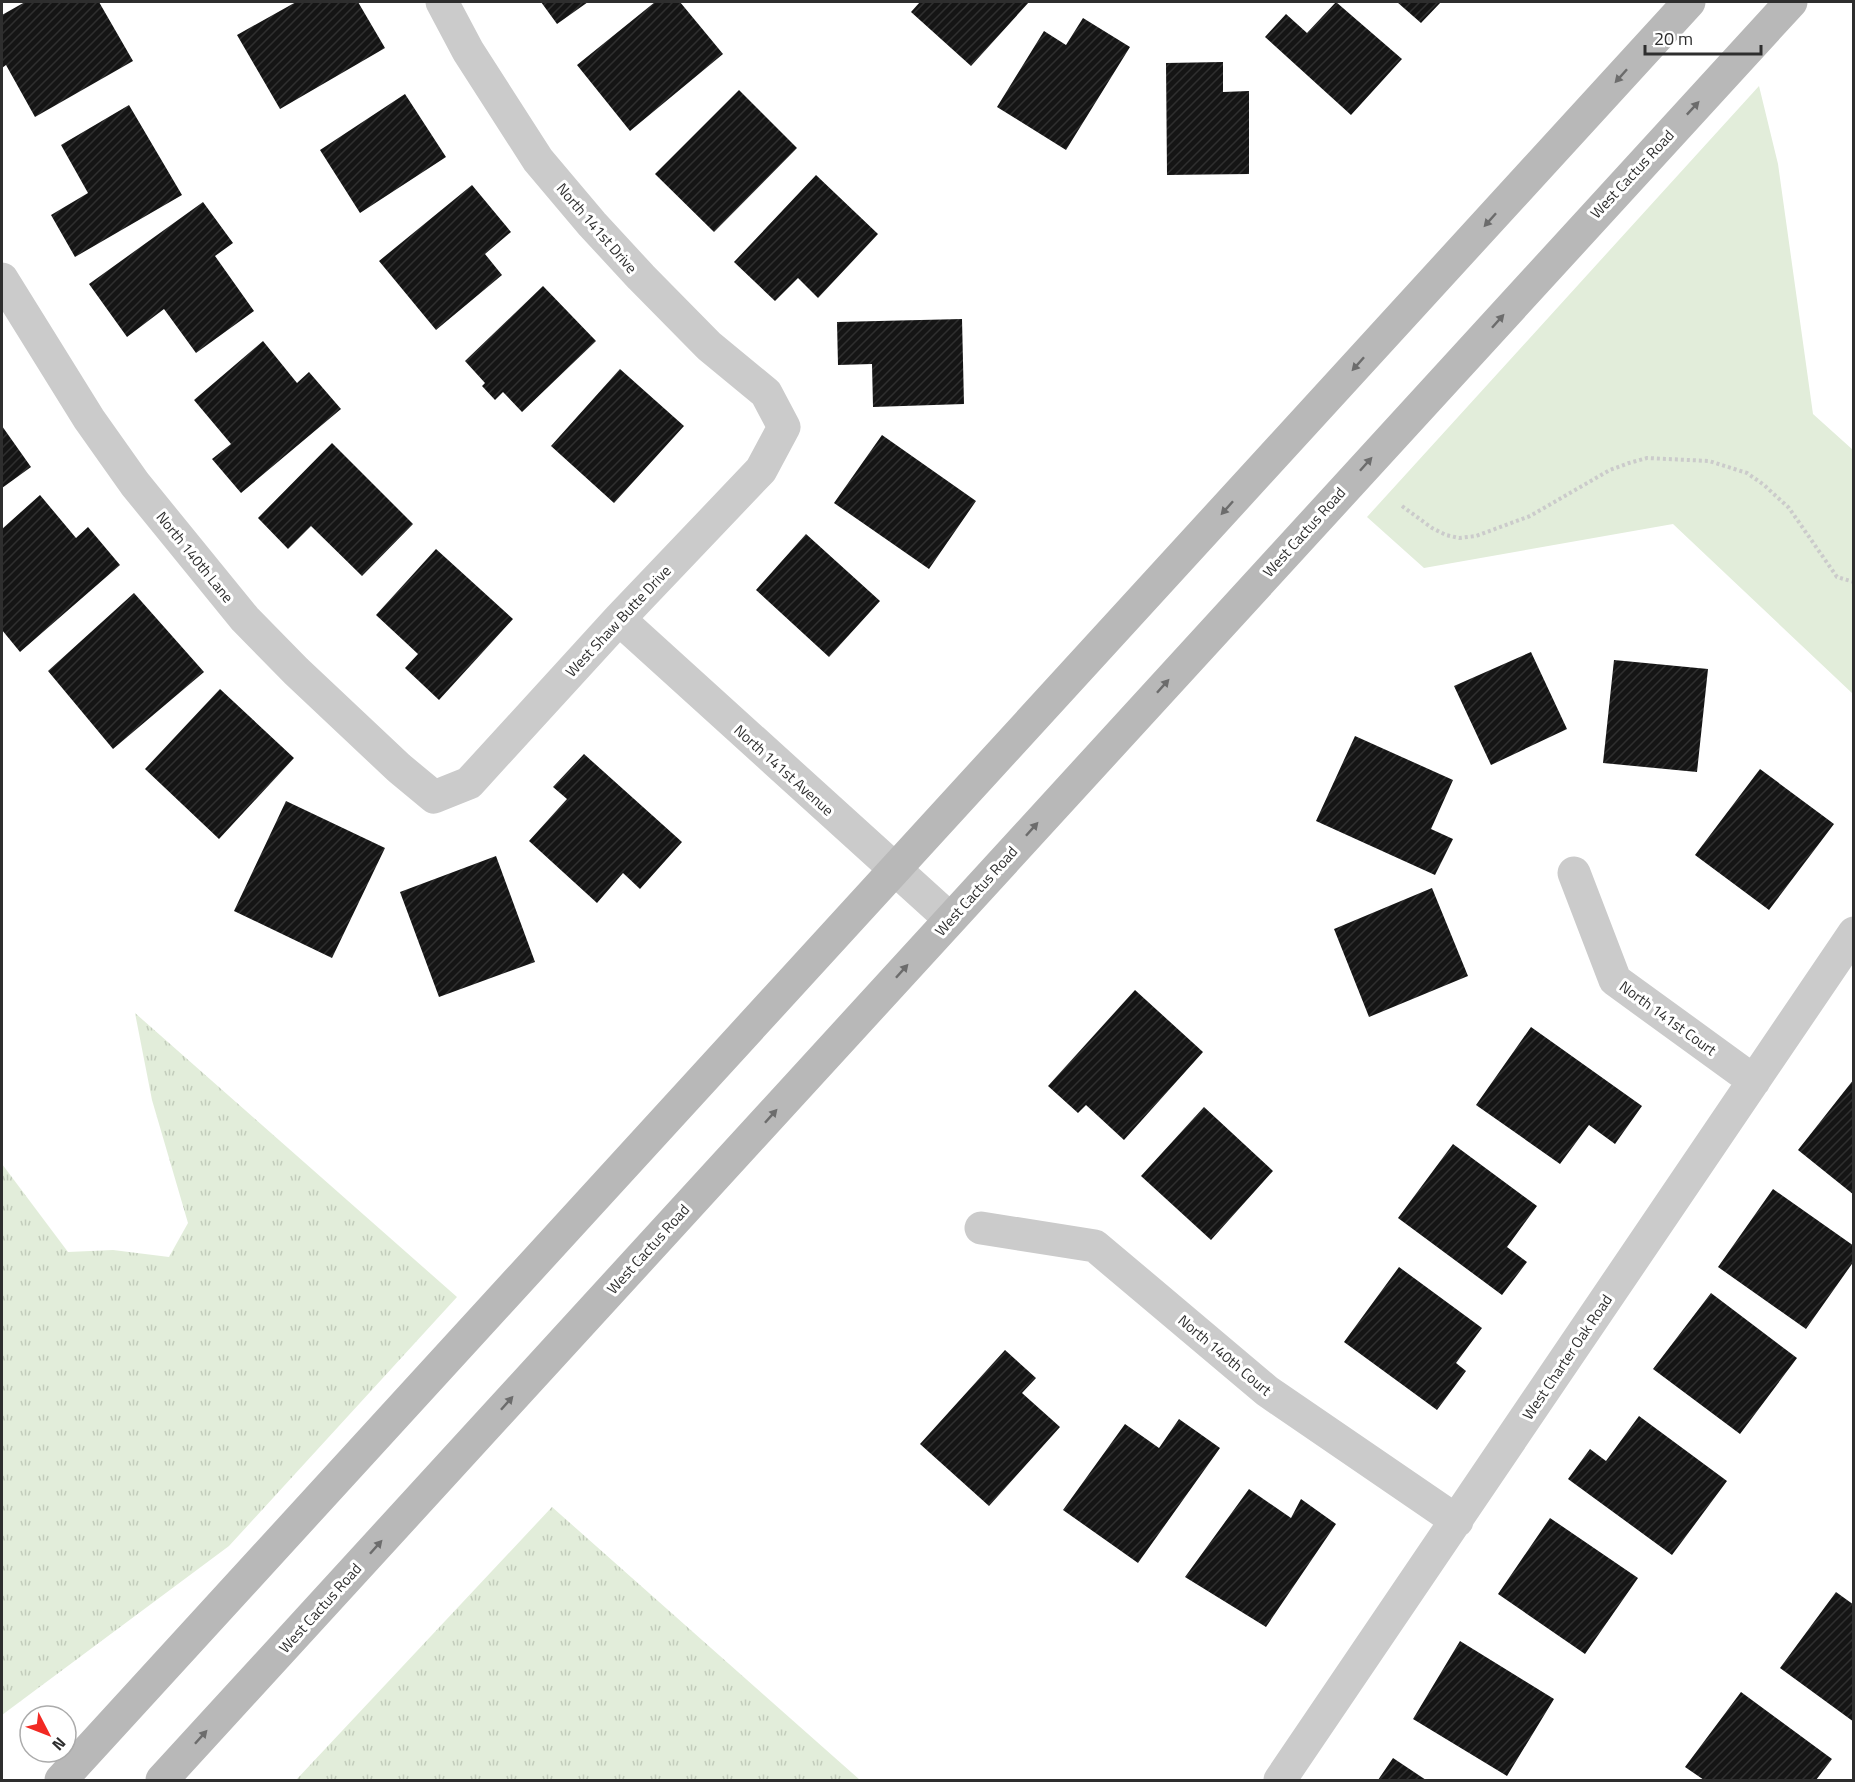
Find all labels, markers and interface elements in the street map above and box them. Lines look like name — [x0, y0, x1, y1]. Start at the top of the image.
scale bar — [1645, 18, 1760, 56]
text: 20 m — [1654, 25, 1693, 52]
one-way arrow — [1614, 68, 1628, 83]
one-way arrow — [1685, 102, 1699, 116]
street label: West Cactus Road — [1585, 124, 1679, 224]
street label: North 141st Drive — [551, 178, 643, 278]
one-way arrow — [1483, 212, 1497, 226]
one-way arrow — [1491, 313, 1505, 328]
one-way arrow — [1351, 356, 1365, 371]
one-way arrow — [1359, 457, 1373, 472]
street label: West Cactus Road — [1257, 482, 1351, 582]
one-way arrow — [1220, 500, 1234, 514]
street label: North 140th Lane — [151, 506, 239, 608]
street label: West Shaw Butte Drive — [560, 560, 676, 682]
one-way arrow — [1156, 678, 1170, 693]
street label: North 141st Avenue — [729, 719, 839, 821]
one-way arrow — [1025, 822, 1039, 837]
street label: West Cactus Road — [929, 841, 1023, 941]
one-way arrow — [895, 964, 909, 979]
street label: North 141st Court — [1615, 975, 1722, 1061]
one-way arrow — [763, 1109, 777, 1123]
street label: West Cactus Road — [601, 1199, 695, 1299]
street label: West Charter Oak Road — [1516, 1290, 1618, 1424]
street label: North 140th Court — [1173, 1309, 1277, 1402]
one-way arrow — [500, 1396, 514, 1411]
one-way arrow — [369, 1540, 382, 1555]
street label: West Cactus Road — [273, 1558, 367, 1658]
north arrow — [18, 1704, 78, 1764]
one-way arrow — [194, 1730, 208, 1745]
text: N — [47, 1732, 72, 1756]

